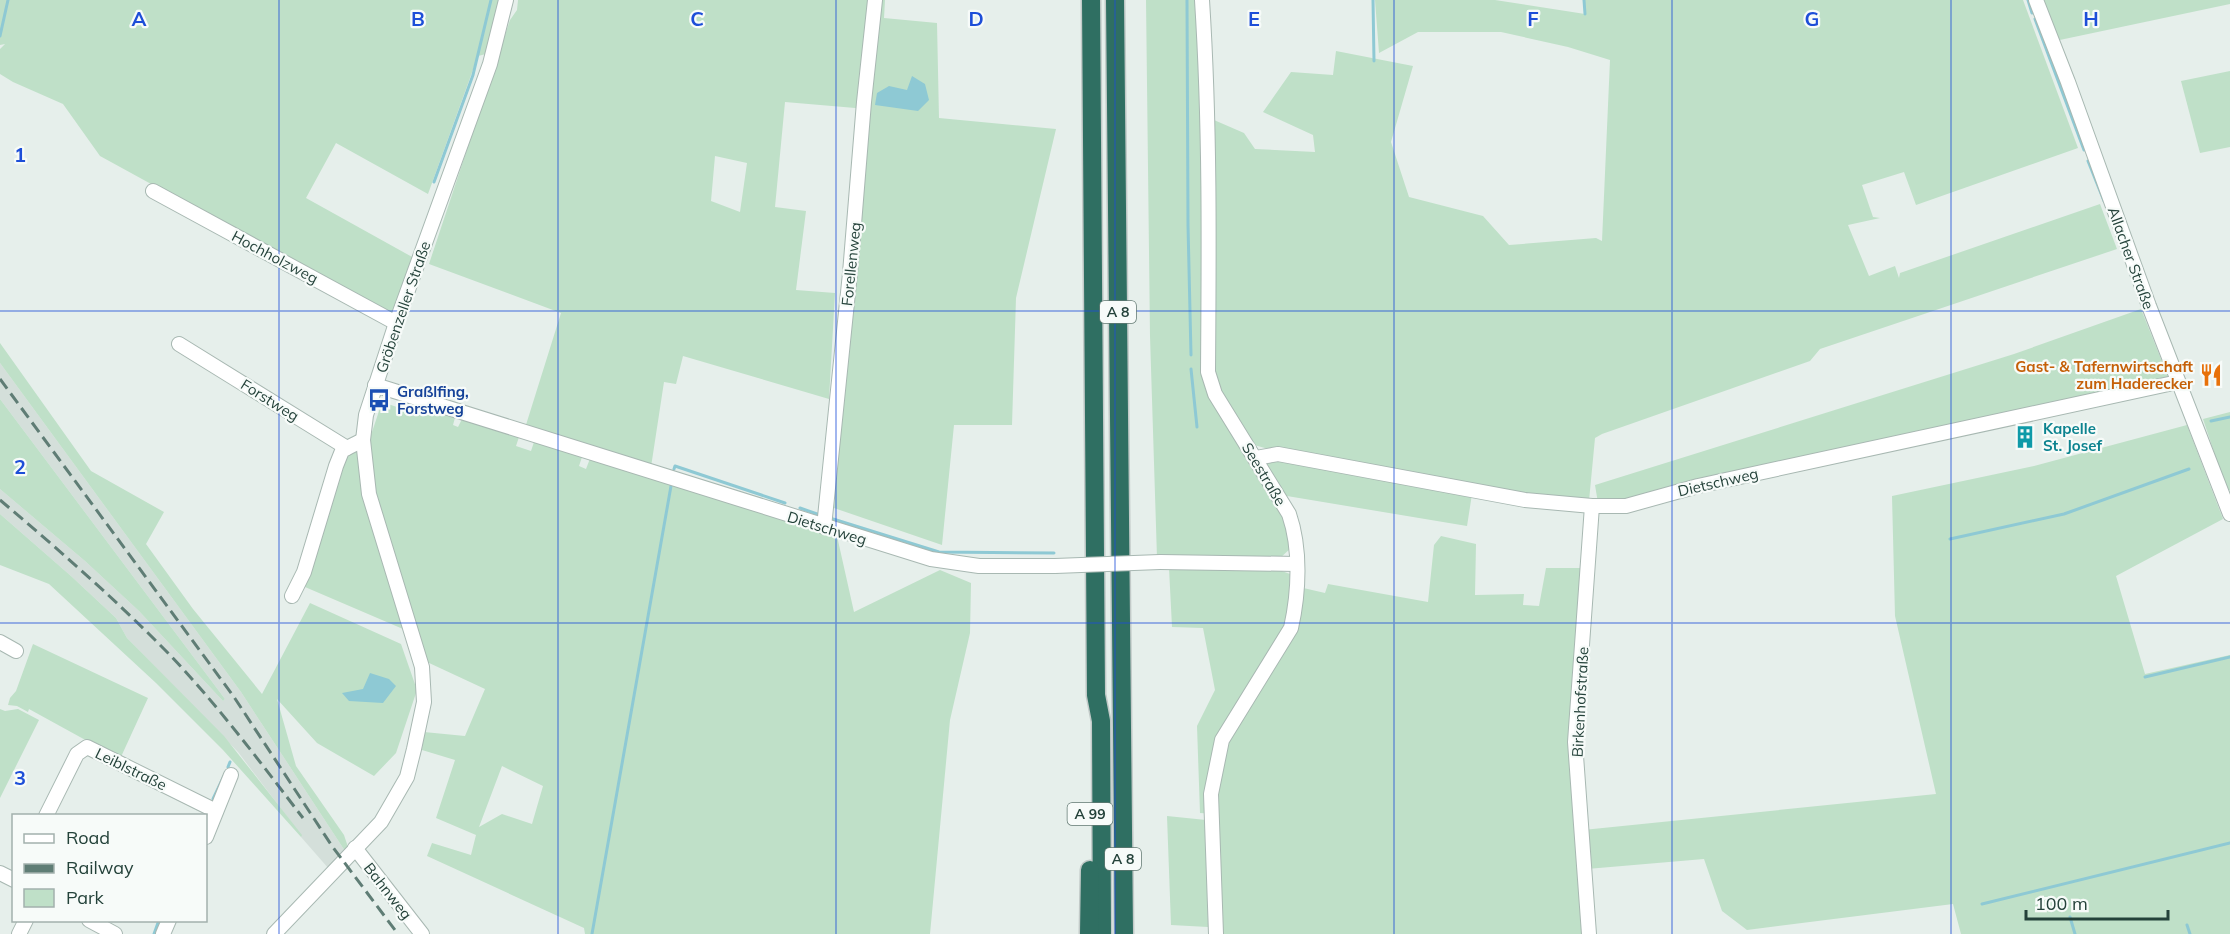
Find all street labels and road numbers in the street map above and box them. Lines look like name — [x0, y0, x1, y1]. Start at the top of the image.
street label: Allacher Straße — [2104, 204, 2158, 312]
street label: Forellenweg — [837, 221, 865, 307]
street label: Hochholzweg — [229, 226, 321, 288]
street label: Gröbenzeller Straße — [372, 239, 434, 375]
road number: A 8 — [1100, 301, 1136, 323]
street label: Forstweg — [237, 375, 303, 425]
street label: Seestraße — [1238, 439, 1290, 509]
street label: Dietschweg — [1676, 464, 1760, 500]
street label: Dietschweg — [785, 507, 869, 549]
street label: Birkenhofstraße — [1568, 646, 1592, 758]
street label: Leiblstraße — [92, 744, 170, 794]
road number: A 99 — [1068, 803, 1112, 825]
road number: A 8 — [1105, 848, 1141, 870]
street label: Bahnweg — [360, 859, 416, 923]

